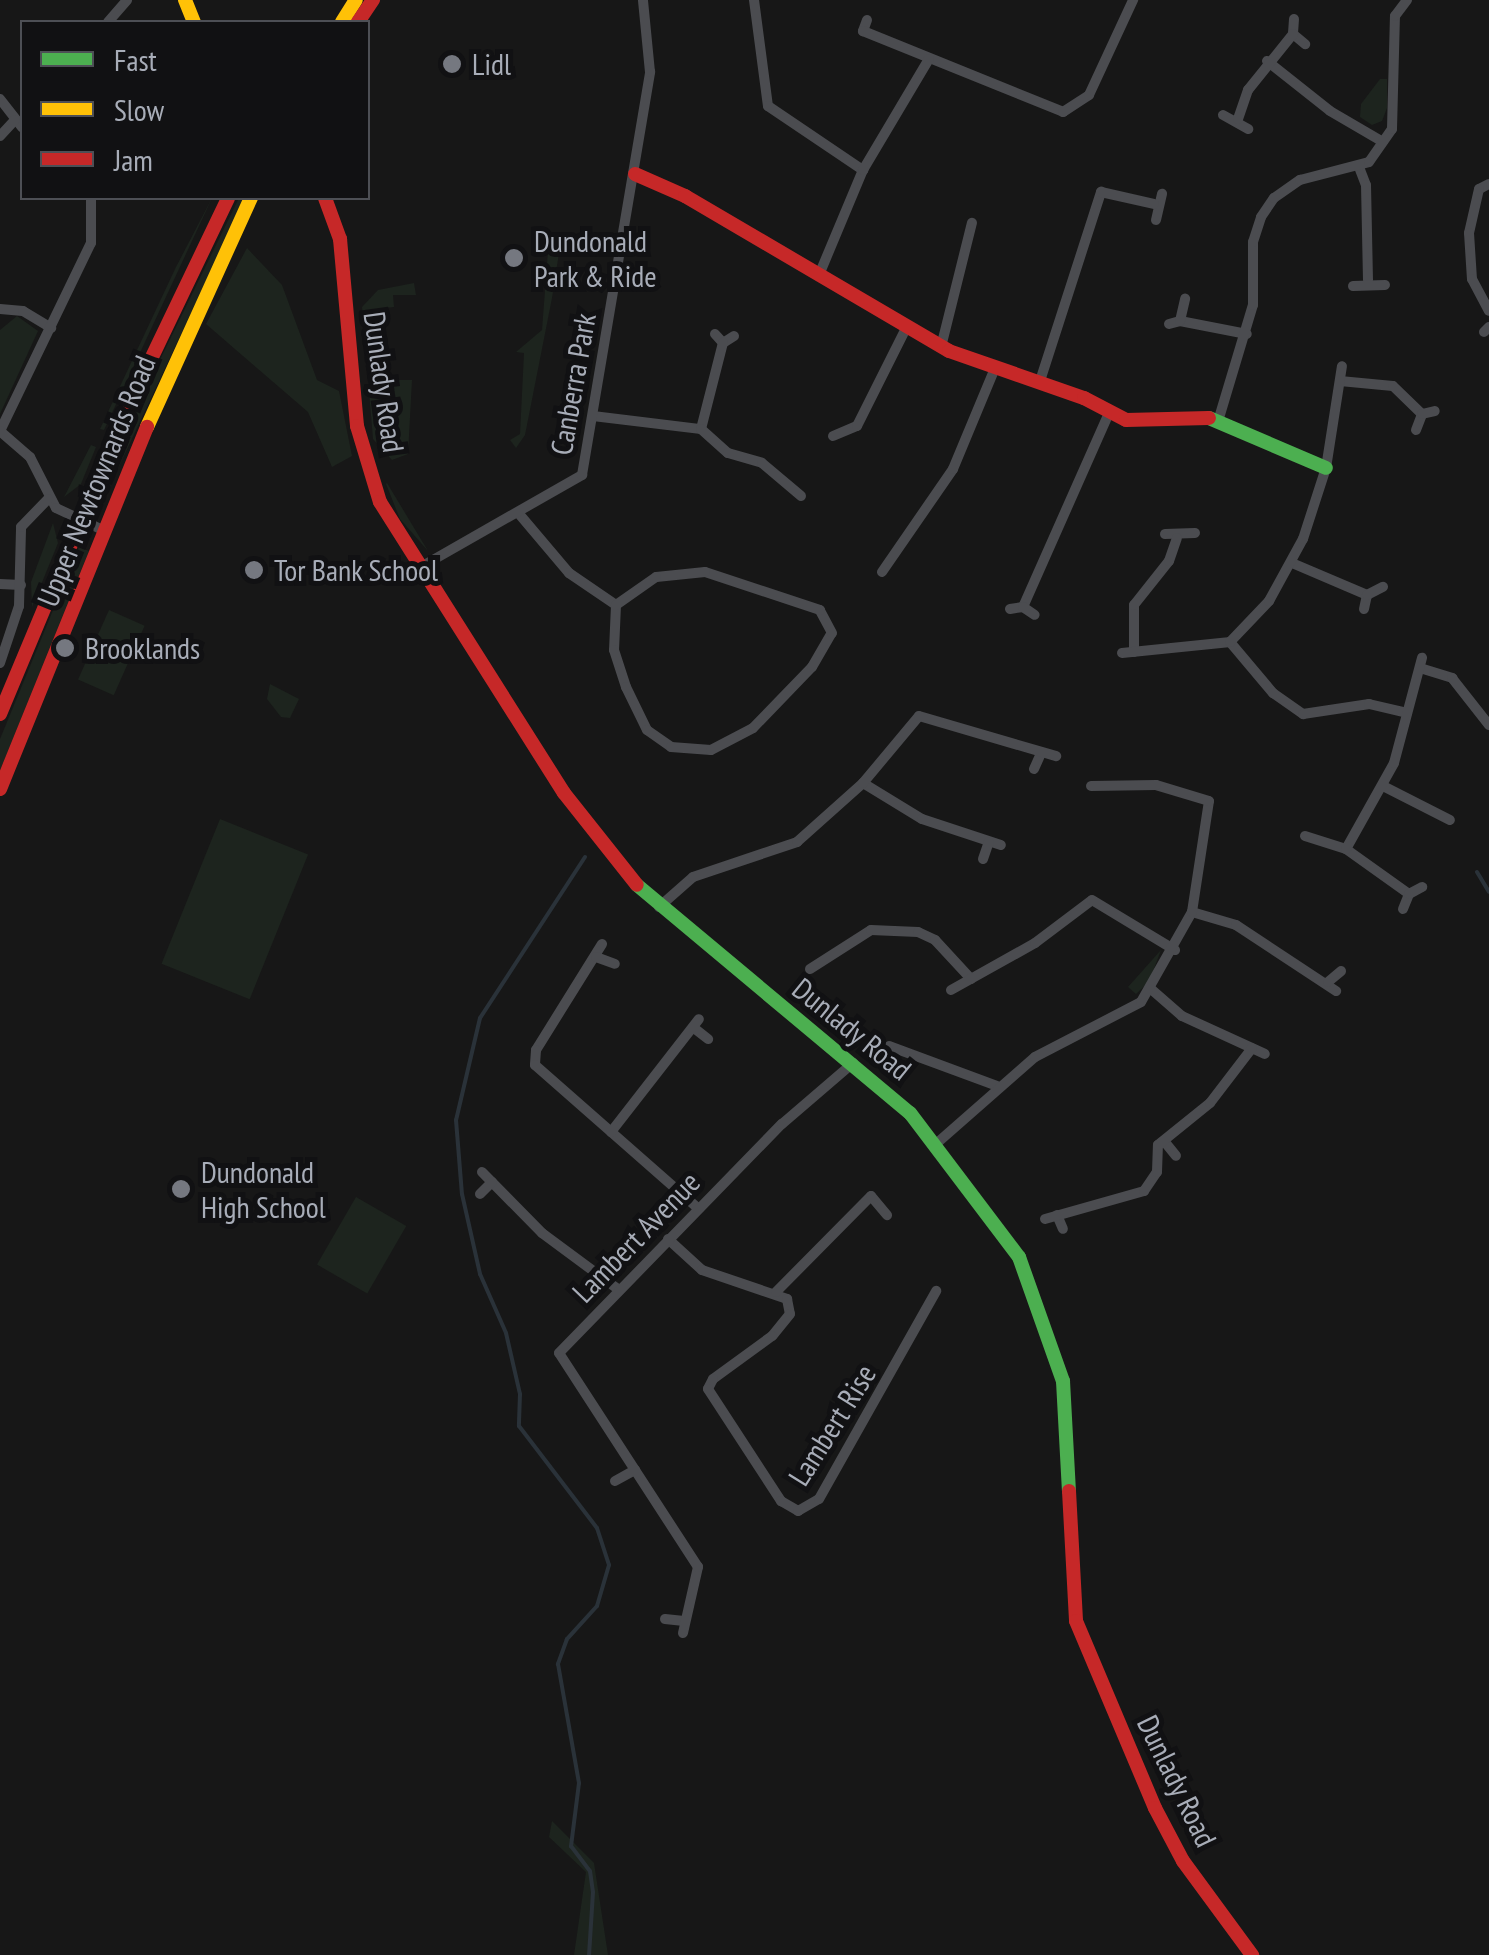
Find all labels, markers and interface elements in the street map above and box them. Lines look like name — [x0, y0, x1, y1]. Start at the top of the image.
legend — [20, 20, 370, 200]
text: Fast — [114, 40, 157, 79]
place label: Lidl — [472, 46, 511, 82]
marker: Lidl — [441, 53, 463, 75]
text: Slow — [114, 90, 164, 129]
text: Jam — [114, 140, 153, 179]
place label: Dundonald Park & Ride — [534, 223, 657, 294]
marker: Dundonald Park & Ride — [503, 247, 525, 269]
street label: Dunlady Road — [356, 309, 412, 455]
street label: Canberra Park — [543, 310, 603, 458]
street label: Upper Newtownards Road — [29, 350, 163, 612]
place label: Tor Bank School — [274, 552, 439, 588]
marker: Tor Bank School — [243, 559, 265, 581]
place label: Brooklands — [85, 630, 200, 666]
marker: Brooklands — [54, 637, 76, 659]
street label: Dunlady Road — [785, 970, 919, 1088]
place label: Dundonald High School — [201, 1154, 326, 1224]
street label: Lambert Avenue — [565, 1164, 707, 1310]
marker: Dundonald High School — [170, 1178, 192, 1200]
street label: Lambert Rise — [781, 1358, 883, 1492]
street label: Dunlady Road — [1130, 1709, 1224, 1853]

